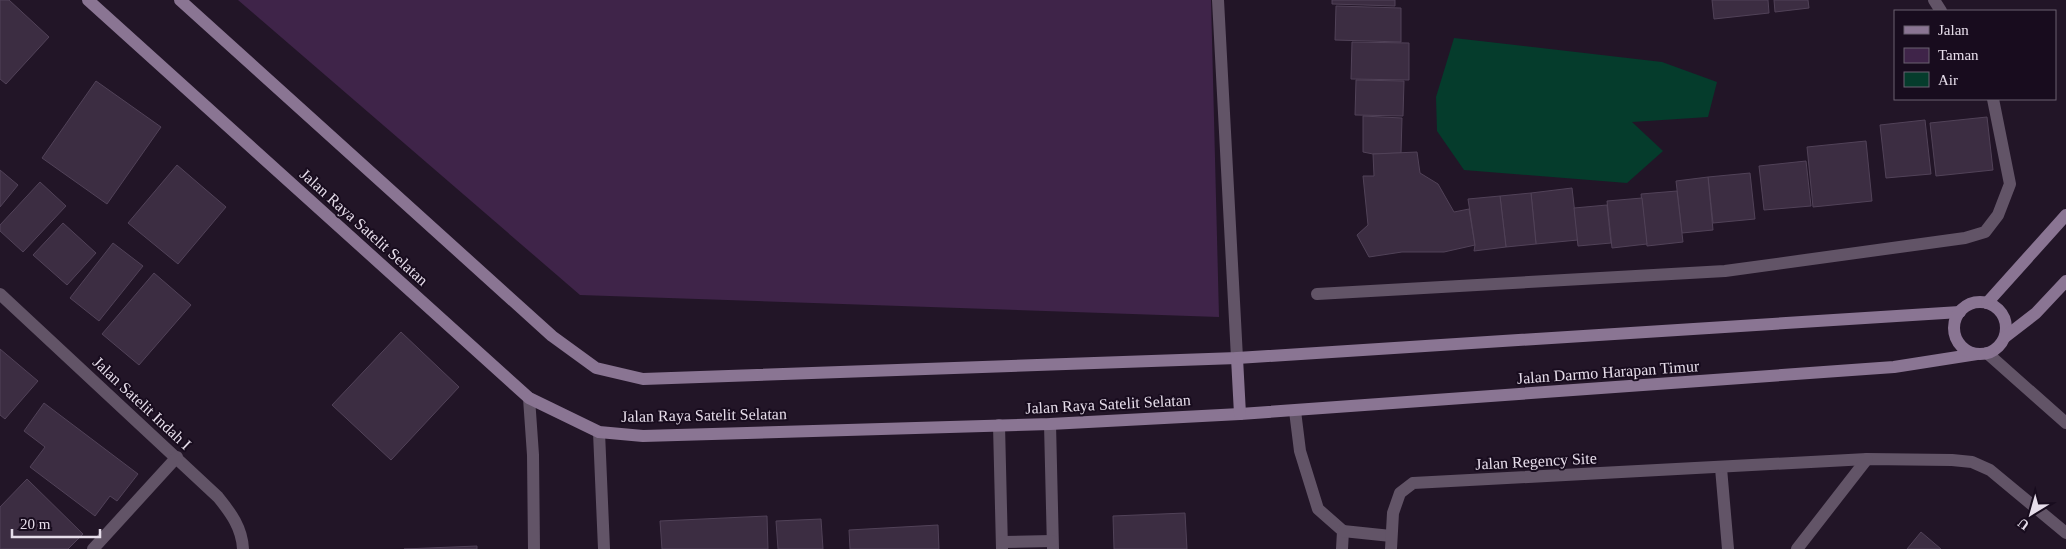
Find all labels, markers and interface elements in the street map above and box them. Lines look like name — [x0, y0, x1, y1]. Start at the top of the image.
legend — [1894, 10, 2056, 100]
text: Jalan — [1938, 22, 1969, 38]
text: Taman — [1938, 47, 1979, 63]
text: Air — [1938, 72, 1958, 88]
street label: Jalan Raya Satelit Selatan — [296, 165, 431, 290]
street label: Jalan Satelit Indah I — [90, 353, 194, 453]
street label: Jalan Darmo Harapan Timur — [1516, 357, 1700, 388]
street label: Jalan Raya Satelit Selatan — [1025, 391, 1191, 418]
street label: Jalan Raya Satelit Selatan — [621, 405, 787, 426]
street label: Jalan Regency Site — [1475, 449, 1597, 474]
north arrow — [2006, 489, 2056, 539]
scale bar — [12, 506, 100, 538]
text: U — [2015, 515, 2032, 533]
text: 20 m — [20, 516, 51, 532]

